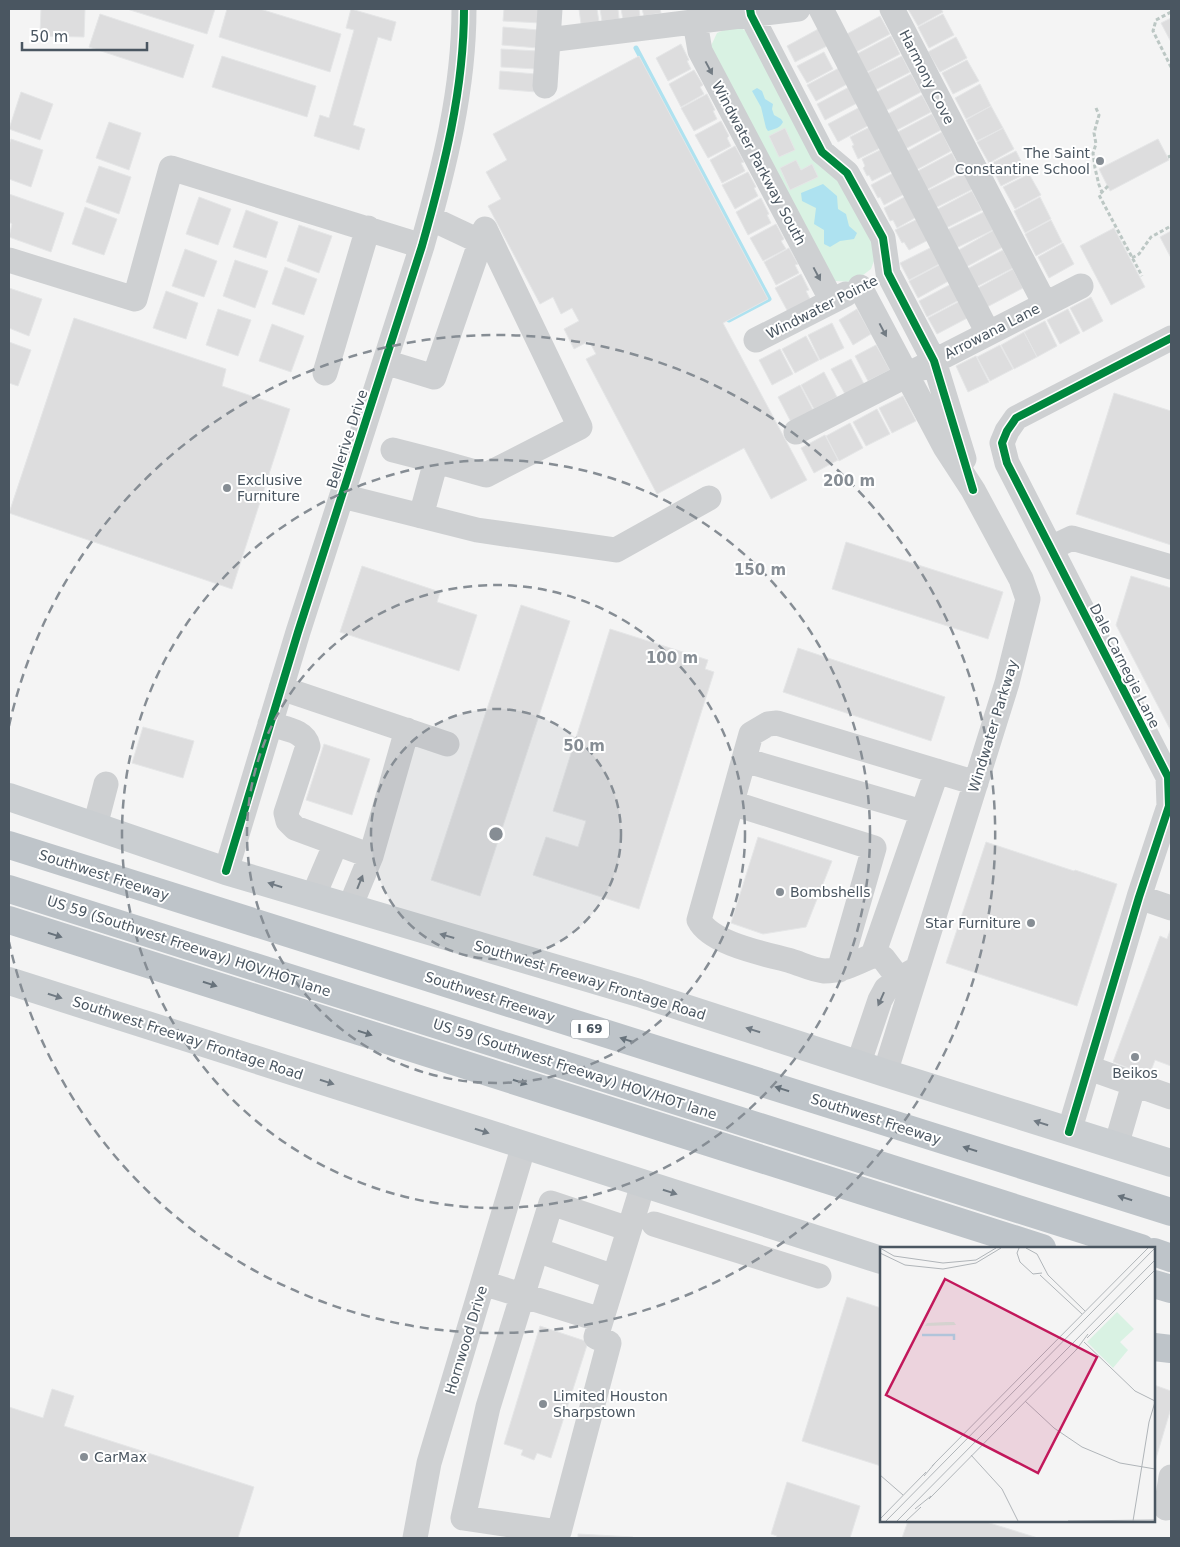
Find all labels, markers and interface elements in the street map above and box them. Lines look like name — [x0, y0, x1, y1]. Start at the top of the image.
scale bar — [22, 20, 148, 52]
street label: Harmony Cove — [896, 27, 958, 127]
text: 50 m — [30, 28, 68, 46]
one-way arrow — [705, 61, 713, 75]
street label: Windwater Parkway South — [709, 78, 809, 248]
place label: The Saint Constantine School — [955, 145, 1090, 177]
marker: The Saint Constantine School — [1094, 155, 1106, 167]
one-way arrow — [813, 266, 821, 281]
street label: Windwater Pointe — [764, 272, 880, 342]
street label: Arrowana Lane — [942, 300, 1042, 362]
one-way arrow — [879, 323, 887, 337]
street label: Bellerive Drive — [323, 388, 371, 490]
place label: Exclusive Furniture — [237, 472, 302, 504]
text: 200 m — [823, 472, 875, 490]
marker: Exclusive Furniture — [221, 482, 233, 494]
text: 150 m — [734, 561, 786, 579]
street label: Dale Carnegie Lane — [1087, 601, 1163, 731]
text: 100 m — [646, 649, 698, 667]
street label: Windwater Parkway — [965, 658, 1021, 794]
text: 50 m — [563, 737, 605, 755]
centre of rings — [487, 825, 505, 843]
street label: Southwest Freeway — [37, 846, 171, 904]
one-way arrow — [357, 875, 365, 889]
one-way arrow — [267, 881, 282, 889]
place label: Bombshells — [790, 884, 871, 900]
marker: Bombshells — [774, 886, 786, 898]
street label: US 59 (Southwest Freeway) HOV/HOT lane — [45, 892, 333, 1000]
place label: Star Furniture — [925, 915, 1021, 931]
marker: Star Furniture — [1025, 917, 1037, 929]
one-way arrow — [48, 931, 63, 939]
one-way arrow — [440, 931, 455, 939]
street label: Southwest Freeway Frontage Road — [472, 937, 708, 1023]
street label: Southwest Freeway — [423, 968, 557, 1026]
one-way arrow — [203, 980, 218, 988]
one-way arrow — [877, 992, 885, 1006]
one-way arrow — [48, 993, 63, 1001]
street label: Southwest Freeway Frontage Road — [71, 993, 305, 1083]
street label: US 59 (Southwest Freeway) HOV/HOT lane — [431, 1015, 719, 1123]
road number: I 69 — [571, 1020, 609, 1038]
one-way arrow — [745, 1026, 760, 1034]
one-way arrow — [358, 1030, 373, 1038]
one-way arrow — [619, 1036, 634, 1044]
marker: Beikos — [1129, 1051, 1141, 1063]
place label: Beikos — [1112, 1065, 1158, 1081]
one-way arrow — [320, 1079, 335, 1087]
one-way arrow — [512, 1079, 527, 1087]
one-way arrow — [774, 1085, 789, 1093]
street label: Southwest Freeway — [809, 1090, 943, 1148]
one-way arrow — [1033, 1119, 1048, 1127]
one-way arrow — [475, 1128, 490, 1136]
one-way arrow — [962, 1144, 977, 1152]
one-way arrow — [663, 1188, 678, 1196]
one-way arrow — [1117, 1193, 1132, 1201]
inset map — [880, 1247, 1155, 1522]
street label: Hornwood Drive — [442, 1284, 490, 1396]
place label: Limited Houston Sharpstown — [553, 1388, 668, 1420]
marker: Limited Houston Sharpstown — [537, 1398, 549, 1410]
place label: CarMax — [94, 1449, 147, 1465]
marker: CarMax — [78, 1451, 90, 1463]

